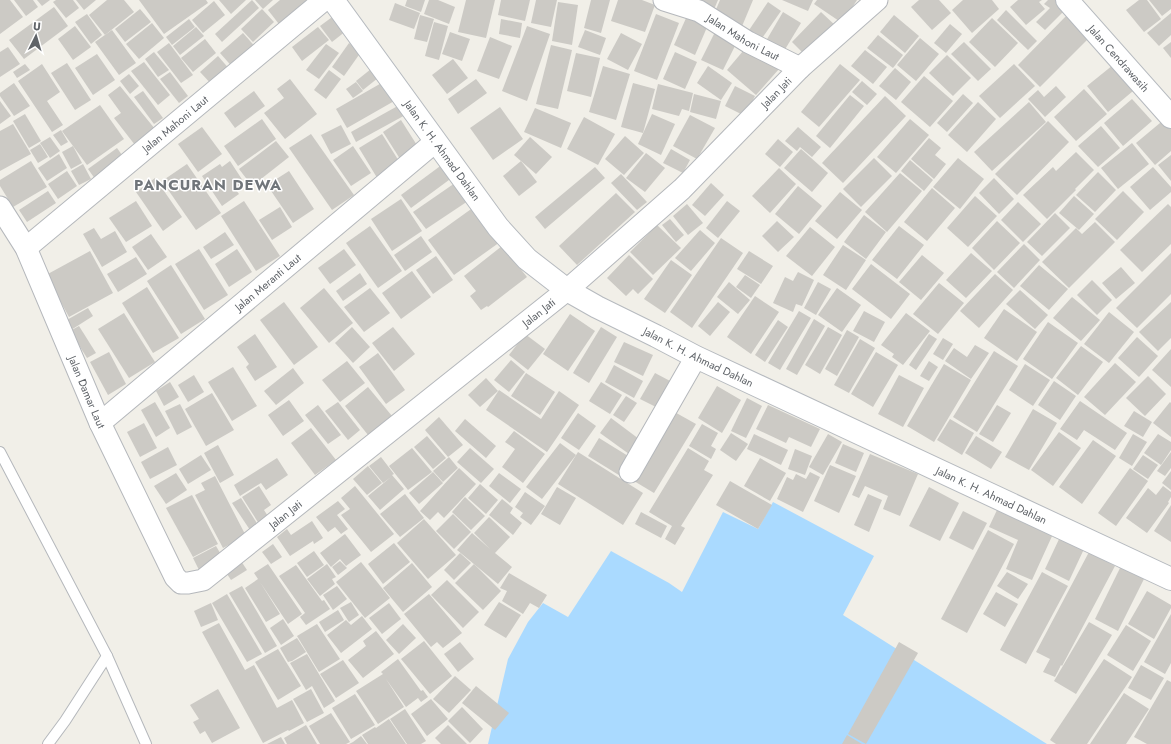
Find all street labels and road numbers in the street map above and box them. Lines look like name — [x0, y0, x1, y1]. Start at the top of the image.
street label: Jalan Mahoni Laut — [702, 9, 782, 65]
street label: Jalan Cendrawasih — [1083, 20, 1153, 95]
street label: Jalan Jati — [756, 73, 795, 113]
street label: Jalan Mahoni Laut — [137, 91, 212, 157]
street label: Jalan K. H. Ahmad Dahlan — [399, 95, 484, 204]
street label: Jalan Meranti Laut — [230, 250, 305, 316]
street label: Jalan Jati — [517, 294, 559, 332]
street label: Jalan K. H. Ahmad Dahlan — [639, 322, 756, 391]
street label: Jalan Damar Laut — [64, 352, 110, 431]
street label: Jalan K. H. Ahmad Dahlan — [932, 461, 1050, 528]
street label: Jalan Jati — [264, 496, 305, 534]

